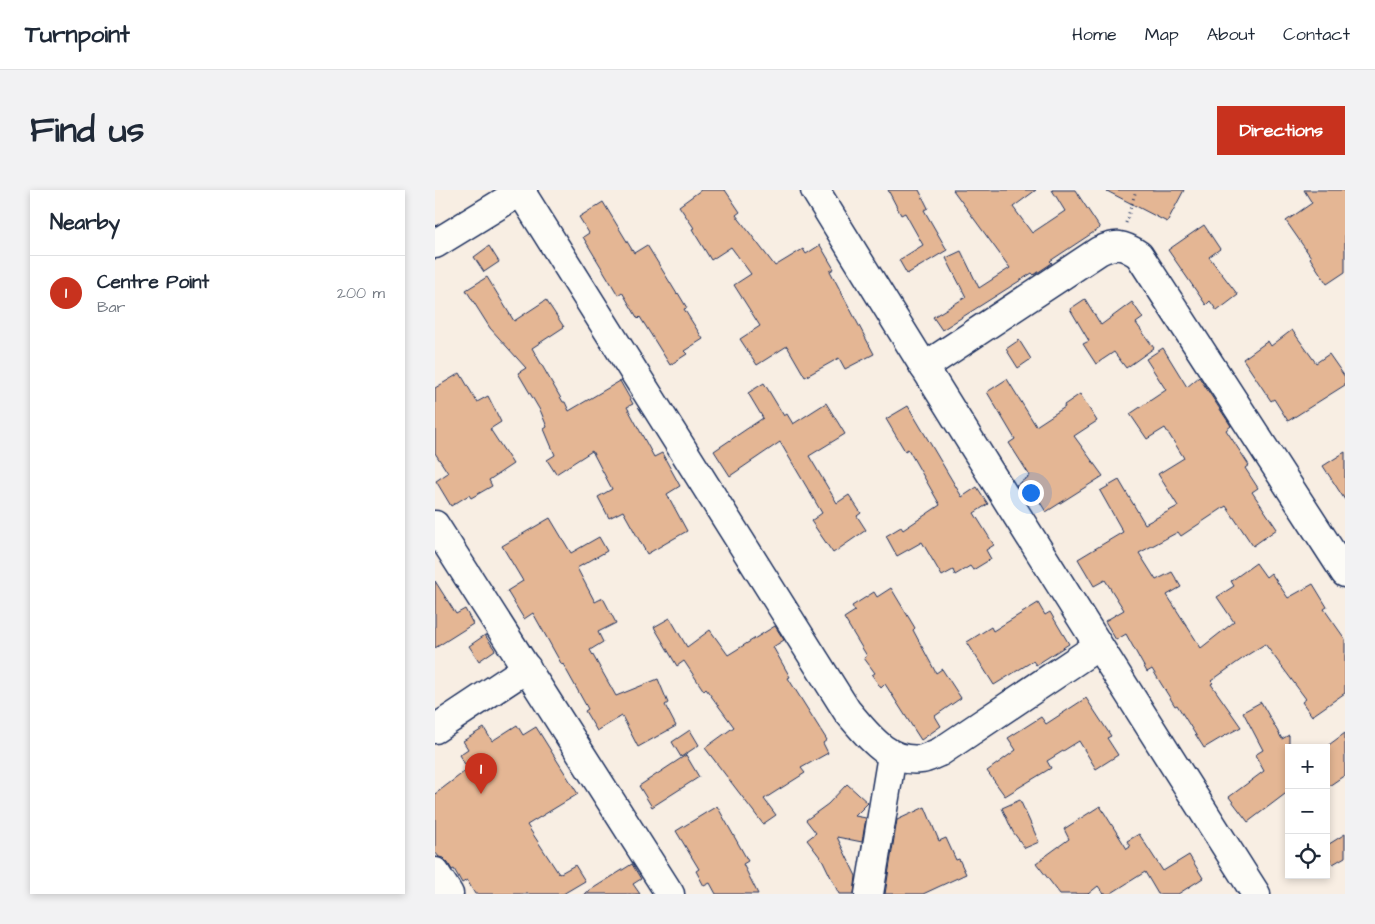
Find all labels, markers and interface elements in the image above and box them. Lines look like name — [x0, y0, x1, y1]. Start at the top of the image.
text: Turnpoint — [25, 18, 130, 52]
text: Home — [1072, 22, 1117, 47]
text: Map — [1145, 22, 1179, 47]
text: About — [1207, 22, 1255, 47]
text: Contact — [1283, 22, 1350, 47]
text: Find us — [30, 106, 144, 155]
button: Directions — [1217, 106, 1345, 155]
text: Nearby — [50, 208, 120, 237]
text: Centre Point — [97, 269, 209, 296]
text: 1 — [65, 282, 67, 304]
text: 200 m — [337, 282, 385, 304]
text: Bar — [97, 296, 125, 318]
your location — [1018, 480, 1044, 506]
map controls — [1285, 744, 1330, 879]
button: + — [1285, 744, 1330, 789]
pin: 1 — [465, 753, 497, 794]
button: − — [1285, 789, 1330, 834]
button: locate — [1285, 834, 1330, 879]

